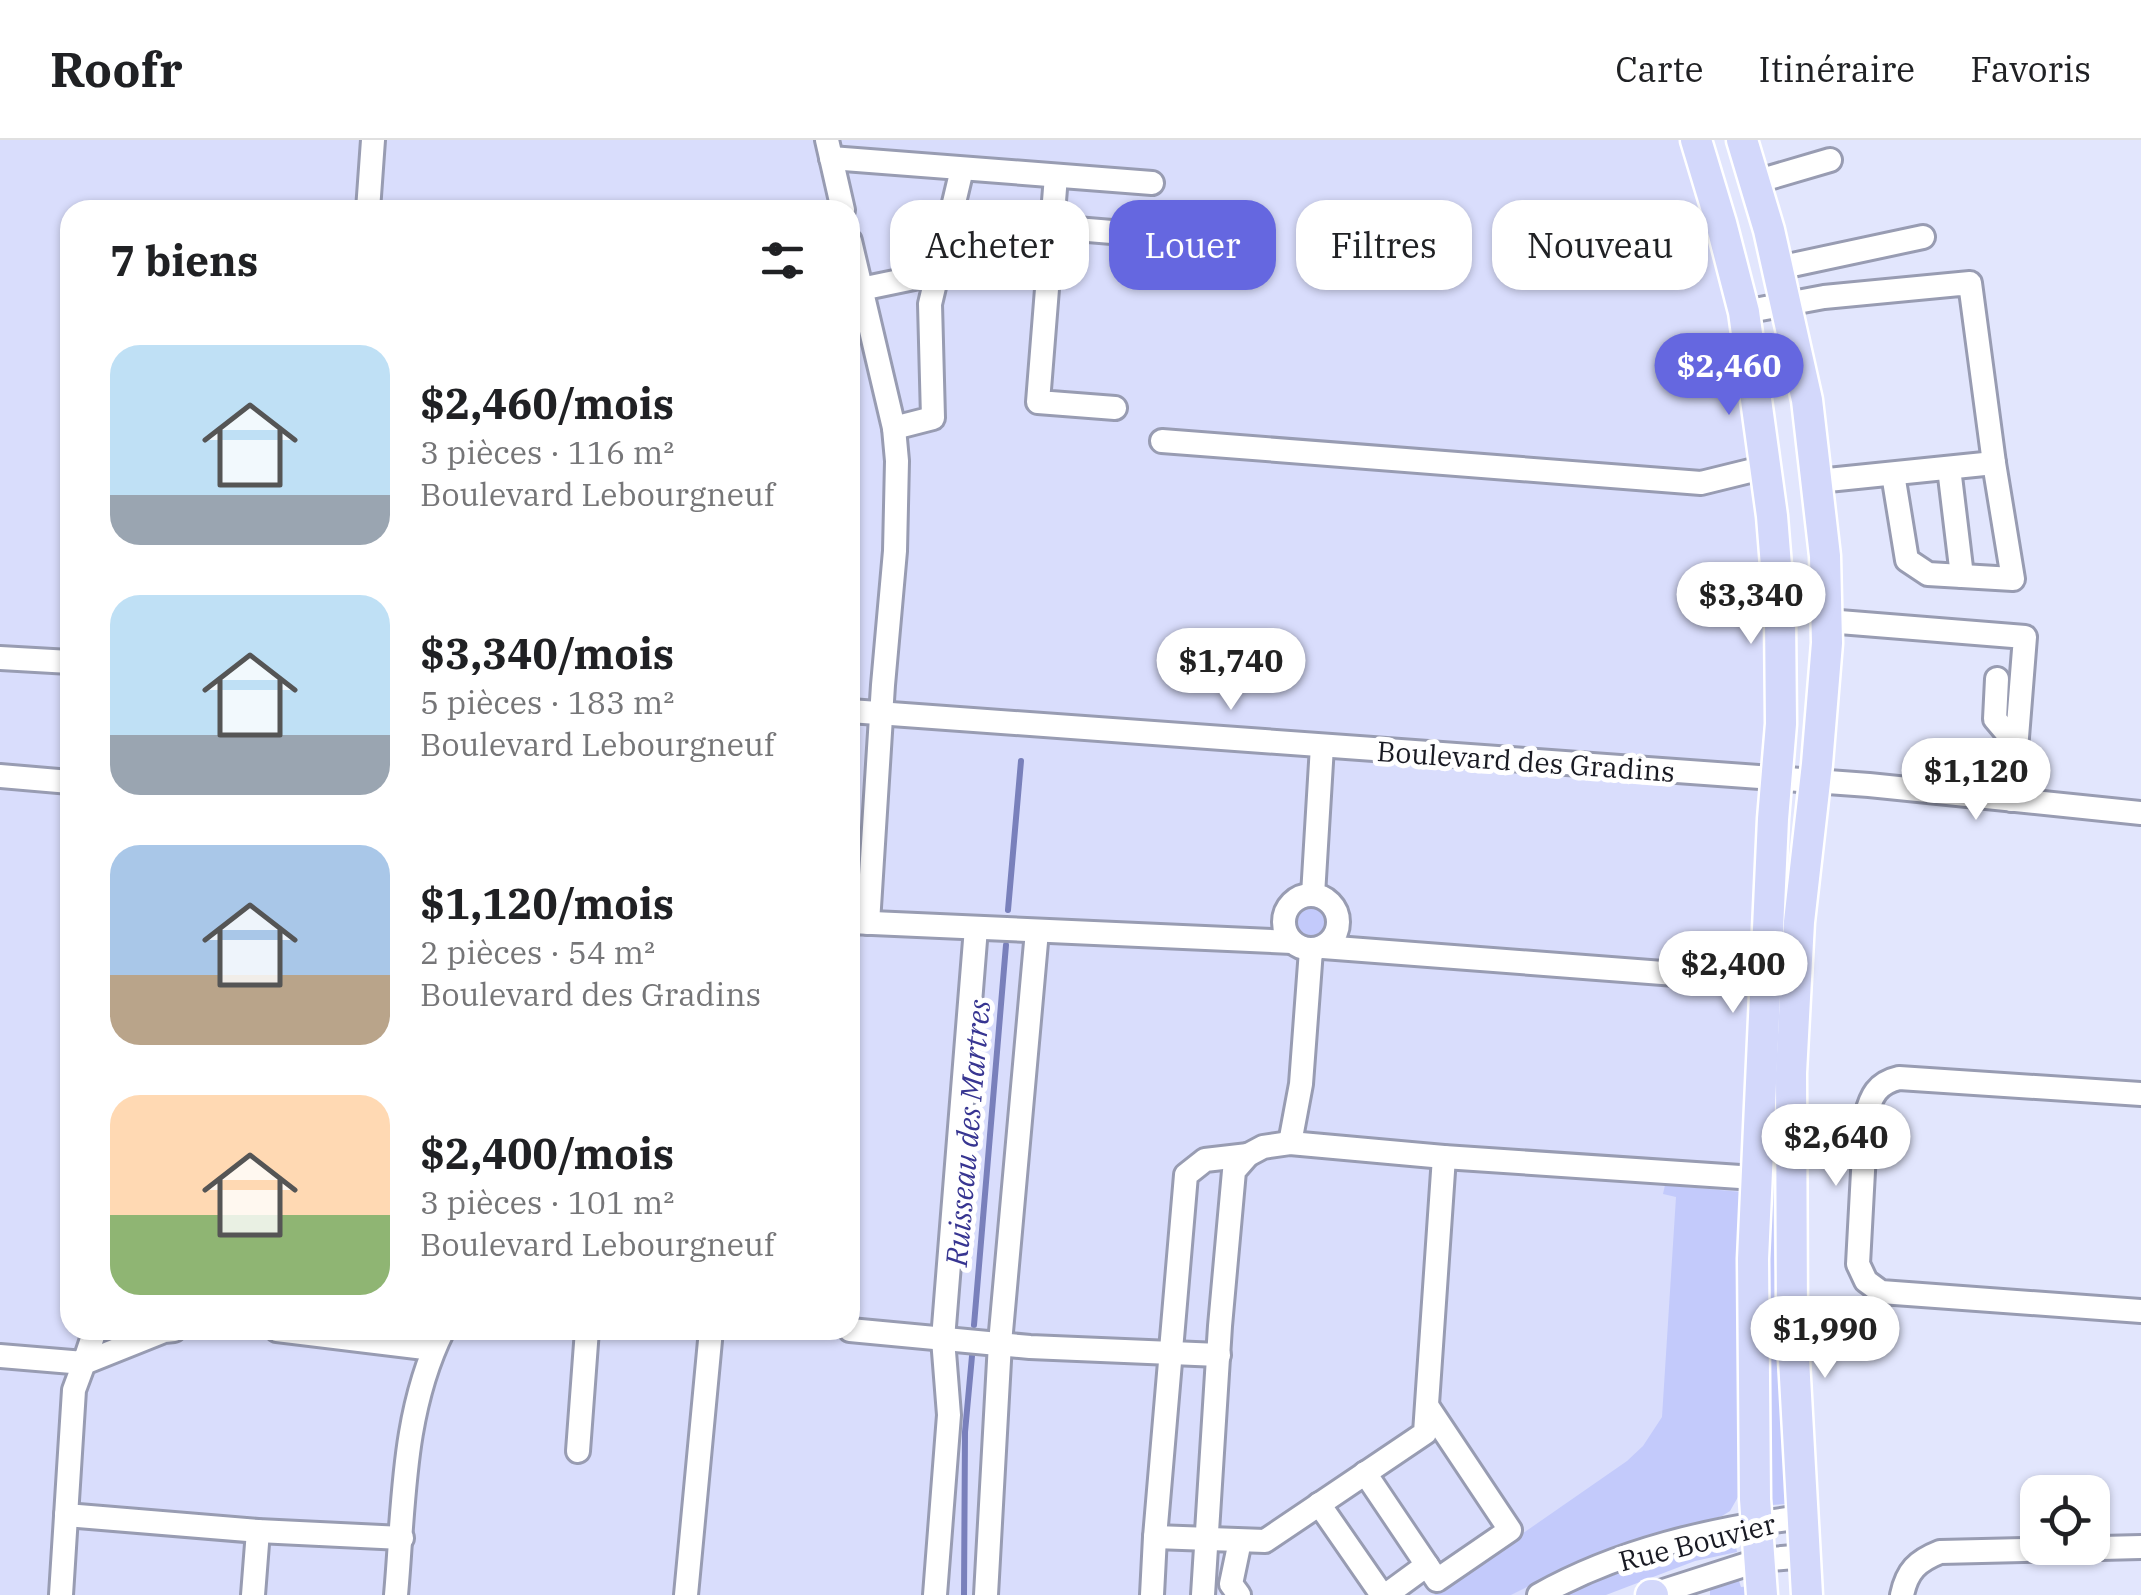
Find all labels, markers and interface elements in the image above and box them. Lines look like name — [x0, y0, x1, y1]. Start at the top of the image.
text: Roofr — [50, 38, 183, 100]
text: Carte — [1615, 46, 1704, 92]
text: Itinéraire — [1759, 46, 1915, 92]
text: Favoris — [1970, 46, 2091, 92]
chip: Acheter — [890, 200, 1089, 290]
chip: Louer — [1109, 200, 1276, 290]
chip: Filtres — [1296, 200, 1472, 290]
chip: Nouveau — [1492, 200, 1708, 290]
text: 7 biens — [110, 233, 258, 288]
icon: filters — [755, 233, 810, 288]
pin: $2,460 — [1648, 333, 1810, 418]
text: $2,460 — [1677, 344, 1781, 386]
text: $2,460/mois — [420, 376, 674, 431]
icon: home — [190, 385, 310, 505]
text: 3 pièces · 116 m² — [420, 431, 674, 473]
text: Boulevard Lebourgneuf — [420, 473, 775, 515]
pin: $3,340 — [1670, 562, 1832, 647]
text: $3,340 — [1699, 573, 1803, 615]
text: $3,340/mois — [420, 626, 674, 681]
pin: $1,740 — [1150, 628, 1312, 713]
icon: home — [190, 635, 310, 755]
text: $1,740 — [1179, 639, 1283, 681]
text: 5 pièces · 183 m² — [420, 681, 674, 723]
text: Boulevard Lebourgneuf — [420, 723, 775, 765]
street label: Boulevard des Gradins — [1376, 732, 1676, 790]
pin: $1,120 — [1895, 738, 2057, 823]
text: $1,120 — [1924, 749, 2028, 791]
text: $1,120/mois — [420, 876, 674, 931]
icon: home — [190, 885, 310, 1005]
text: 2 pièces · 54 m² — [420, 931, 655, 973]
pin: $2,400 — [1652, 931, 1814, 1016]
text: $2,400 — [1681, 942, 1785, 984]
text: Boulevard des Gradins — [420, 973, 761, 1015]
water label: Ruisseau des Martres — [936, 998, 998, 1269]
pin: $2,640 — [1755, 1104, 1917, 1189]
text: $2,640 — [1784, 1115, 1888, 1157]
text: $2,400/mois — [420, 1126, 674, 1181]
icon: home — [190, 1135, 310, 1255]
text: 3 pièces · 101 m² — [420, 1181, 674, 1223]
text: Boulevard Lebourgneuf — [420, 1223, 775, 1265]
pin: $1,990 — [1744, 1296, 1906, 1381]
text: $1,990 — [1773, 1307, 1877, 1349]
map controls — [2020, 1475, 2110, 1565]
button: locate — [2020, 1475, 2110, 1565]
street label: Rue Bouvier — [1615, 1504, 1780, 1579]

